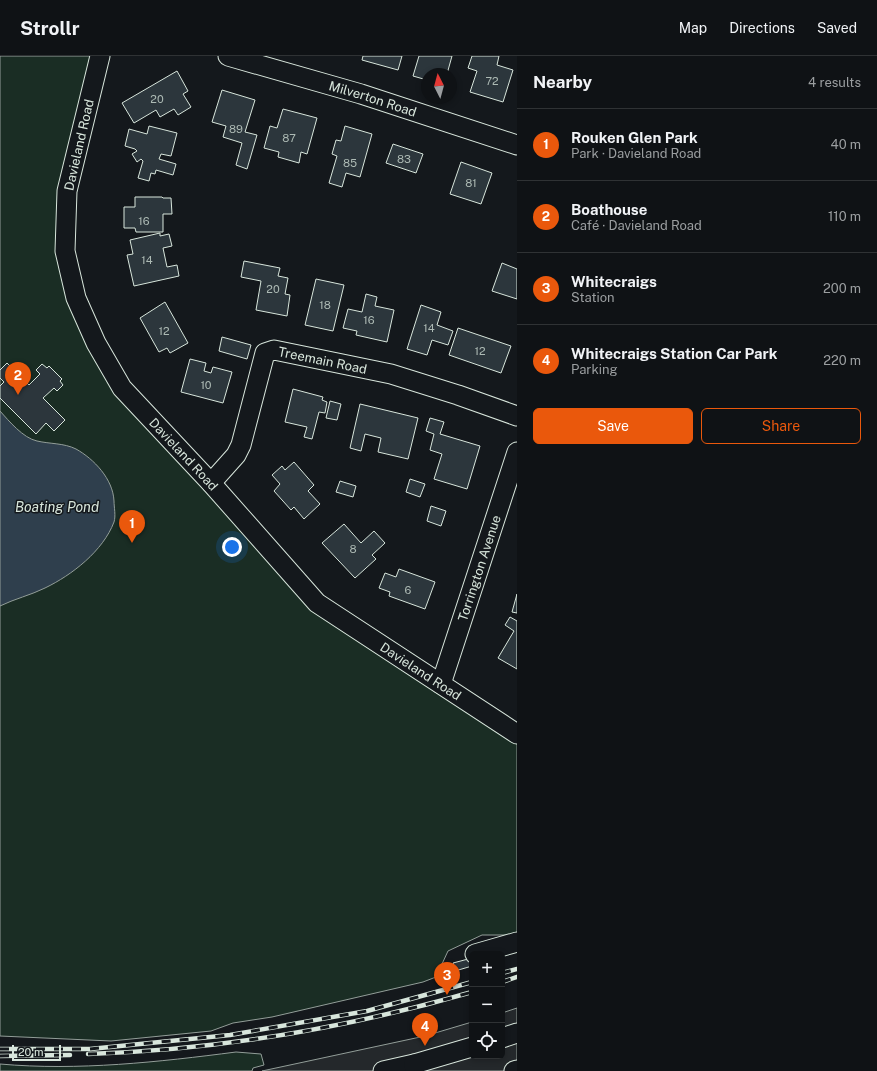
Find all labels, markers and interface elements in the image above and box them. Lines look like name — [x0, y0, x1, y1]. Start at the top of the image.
text: Strollr — [20, 17, 79, 39]
text: Map — [679, 20, 707, 36]
text: Directions — [729, 20, 795, 36]
text: Saved — [817, 20, 857, 36]
north arrow — [421, 68, 457, 104]
text: Nearby — [533, 72, 592, 92]
house number: 72 — [485, 75, 499, 87]
text: 4 results — [808, 75, 861, 90]
street label: Milverton Road — [327, 78, 419, 119]
house number: 20 — [150, 93, 164, 105]
street label: Davieland Road — [61, 98, 97, 192]
house number: 89 — [229, 123, 243, 135]
text: Rouken Glen Park — [571, 129, 698, 146]
house number: 87 — [282, 132, 296, 144]
text: 1 — [543, 137, 549, 152]
text: 40 m — [830, 137, 861, 152]
text: Park · Davieland Road — [571, 146, 701, 161]
house number: 83 — [397, 153, 411, 165]
house number: 85 — [343, 157, 357, 169]
house number: 81 — [465, 177, 477, 189]
text: Boathouse — [571, 201, 647, 218]
text: 2 — [542, 209, 550, 224]
text: 110 m — [828, 209, 861, 224]
house number: 16 — [138, 215, 150, 227]
text: Café · Davieland Road — [571, 218, 702, 233]
house number: 14 — [141, 254, 153, 266]
text: Whitecraigs — [571, 273, 657, 290]
text: 3 — [542, 281, 550, 296]
text: 200 m — [823, 281, 861, 296]
house number: 20 — [266, 283, 280, 295]
text: Station — [571, 290, 615, 305]
house number: 18 — [319, 299, 331, 311]
house number: 16 — [363, 314, 375, 326]
house number: 14 — [423, 322, 435, 334]
house number: 12 — [158, 325, 170, 337]
street label: Treemain Road — [277, 344, 368, 376]
house number: 12 — [474, 345, 486, 357]
text: Whitecraigs Station Car Park — [571, 345, 777, 362]
text: 4 — [542, 353, 550, 368]
text: 220 m — [823, 353, 861, 368]
pin: 2 — [5, 362, 31, 395]
text: Parking — [571, 362, 618, 377]
house number: 10 — [200, 379, 212, 391]
button: Save — [533, 408, 693, 444]
button: Share — [701, 408, 861, 444]
street label: Davieland Road — [146, 415, 221, 493]
water label: Boating Pond — [15, 499, 99, 515]
pin: 1 — [119, 510, 145, 543]
street label: Torrington Avenue — [455, 513, 503, 623]
your location — [222, 537, 242, 557]
house number: 8 — [349, 543, 357, 555]
house number: 6 — [405, 584, 412, 596]
street label: Davieland Road — [378, 639, 464, 703]
map controls — [469, 951, 505, 1059]
button: + — [469, 951, 505, 987]
pin: 3 — [434, 962, 460, 995]
button: − — [469, 987, 505, 1023]
pin: 4 — [412, 1013, 438, 1046]
button: locate — [469, 1023, 505, 1059]
scale bar — [12, 1043, 61, 1062]
text: 20 m — [18, 1046, 43, 1058]

